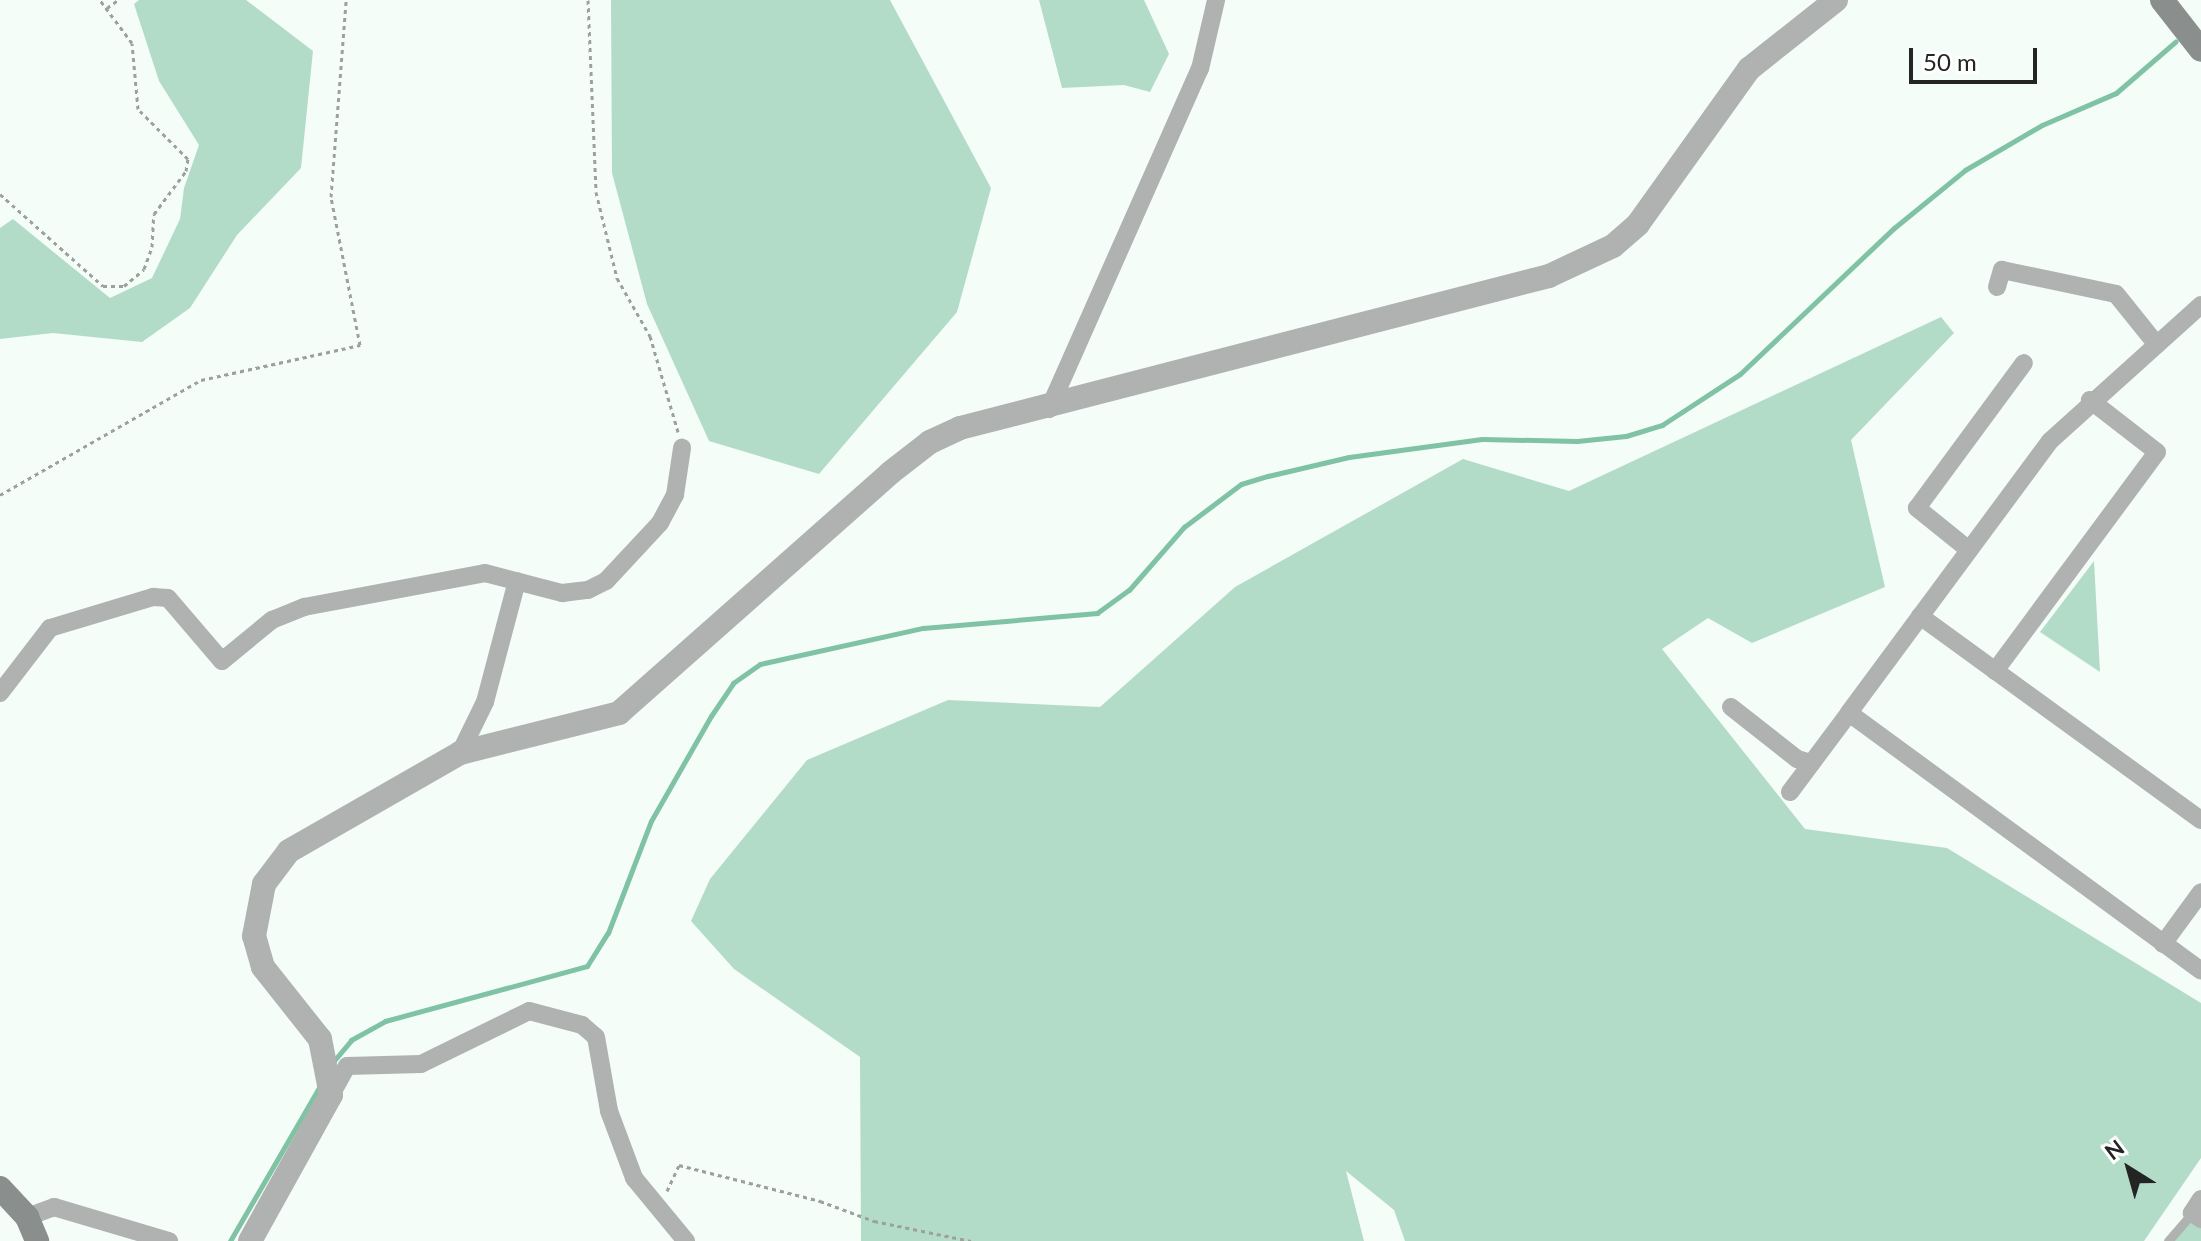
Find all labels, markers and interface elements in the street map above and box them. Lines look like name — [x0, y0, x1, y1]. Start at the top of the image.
scale bar — [1913, 32, 2041, 82]
text: 50 m — [1923, 47, 1977, 76]
north arrow — [2089, 1129, 2169, 1209]
text: N — [2099, 1134, 2129, 1165]

